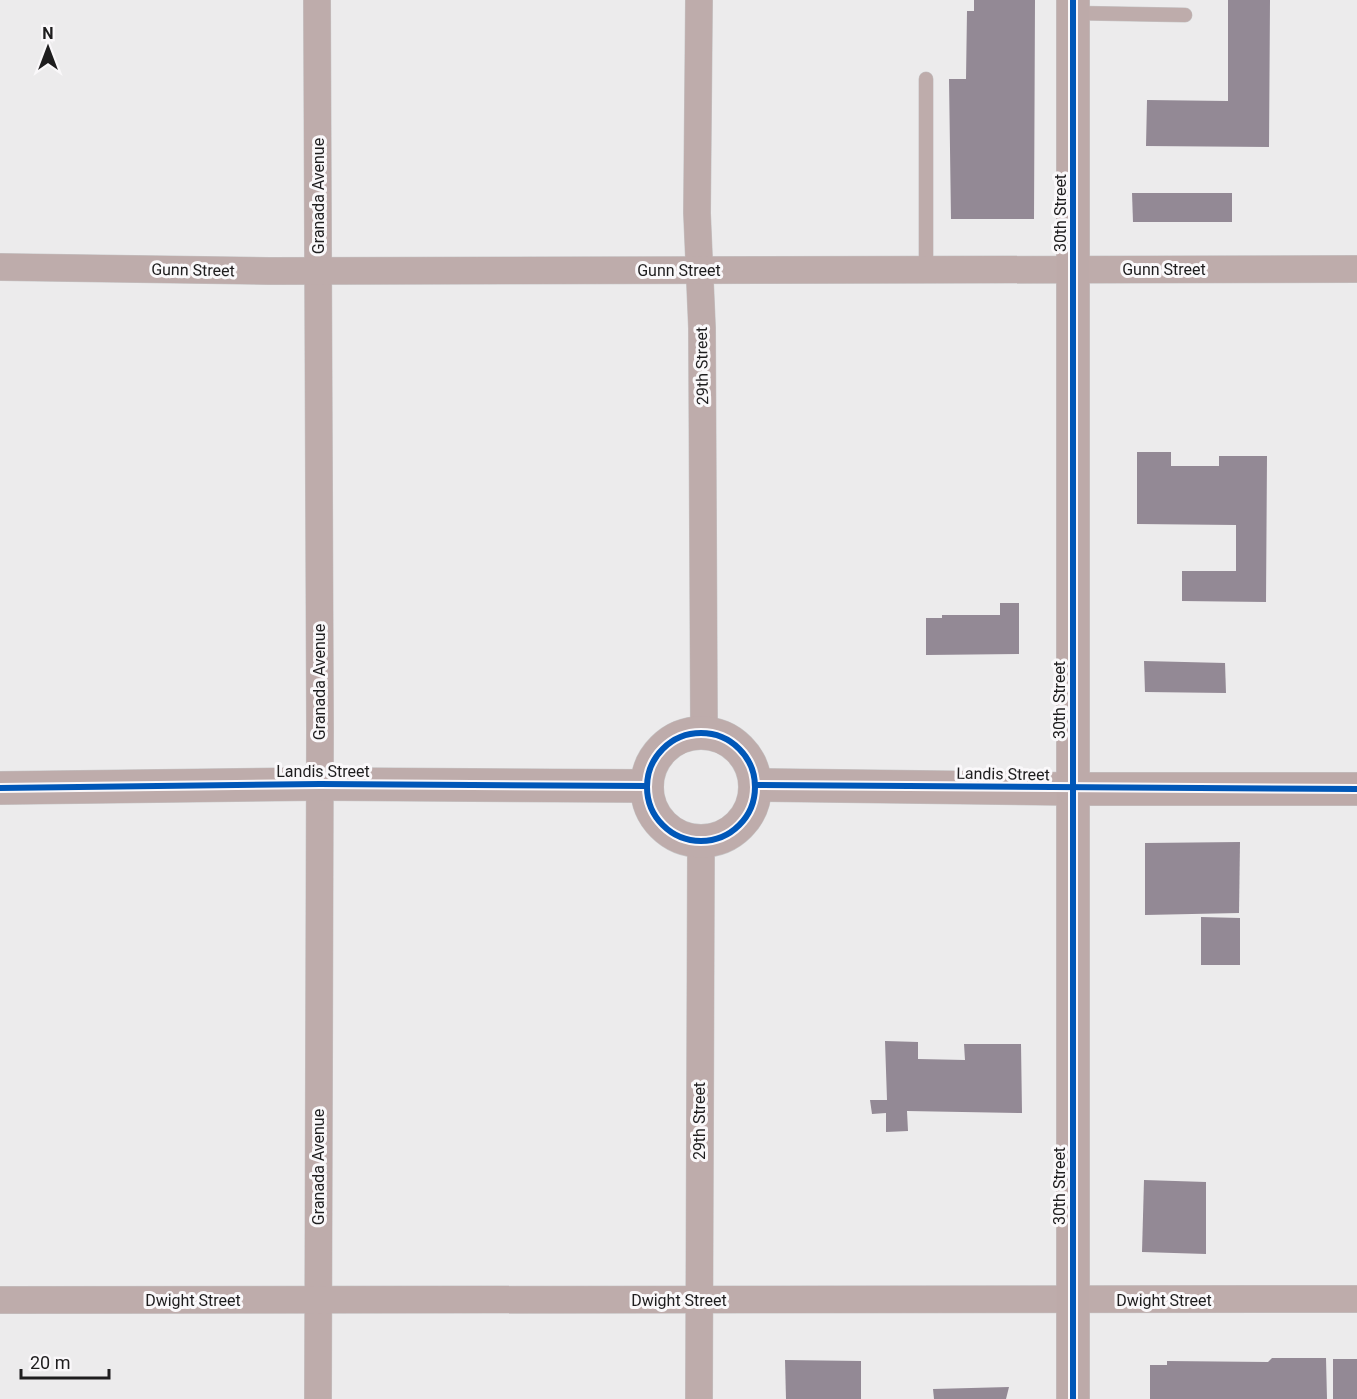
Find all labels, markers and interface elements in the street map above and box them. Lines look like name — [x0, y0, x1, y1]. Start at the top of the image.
north arrow — [18, 18, 78, 78]
text: N — [42, 24, 54, 43]
street label: Granada Avenue — [309, 138, 328, 254]
street label: 30th Street — [1051, 174, 1070, 252]
street label: Gunn Street — [151, 260, 235, 280]
street label: Gunn Street — [1122, 260, 1206, 279]
street label: Gunn Street — [637, 261, 721, 280]
street label: 29th Street — [692, 327, 712, 405]
street label: Granada Avenue — [310, 624, 329, 740]
street label: 30th Street — [1050, 661, 1069, 739]
street label: Landis Street — [276, 762, 370, 781]
street label: Landis Street — [956, 764, 1050, 784]
street label: 29th Street — [690, 1082, 709, 1160]
street label: Granada Avenue — [309, 1109, 328, 1225]
street label: 30th Street — [1050, 1147, 1069, 1225]
street label: Dwight Street — [145, 1291, 241, 1310]
street label: Dwight Street — [631, 1291, 727, 1310]
street label: Dwight Street — [1116, 1291, 1212, 1310]
scale bar — [21, 1342, 110, 1380]
text: 20 m — [30, 1352, 70, 1373]

